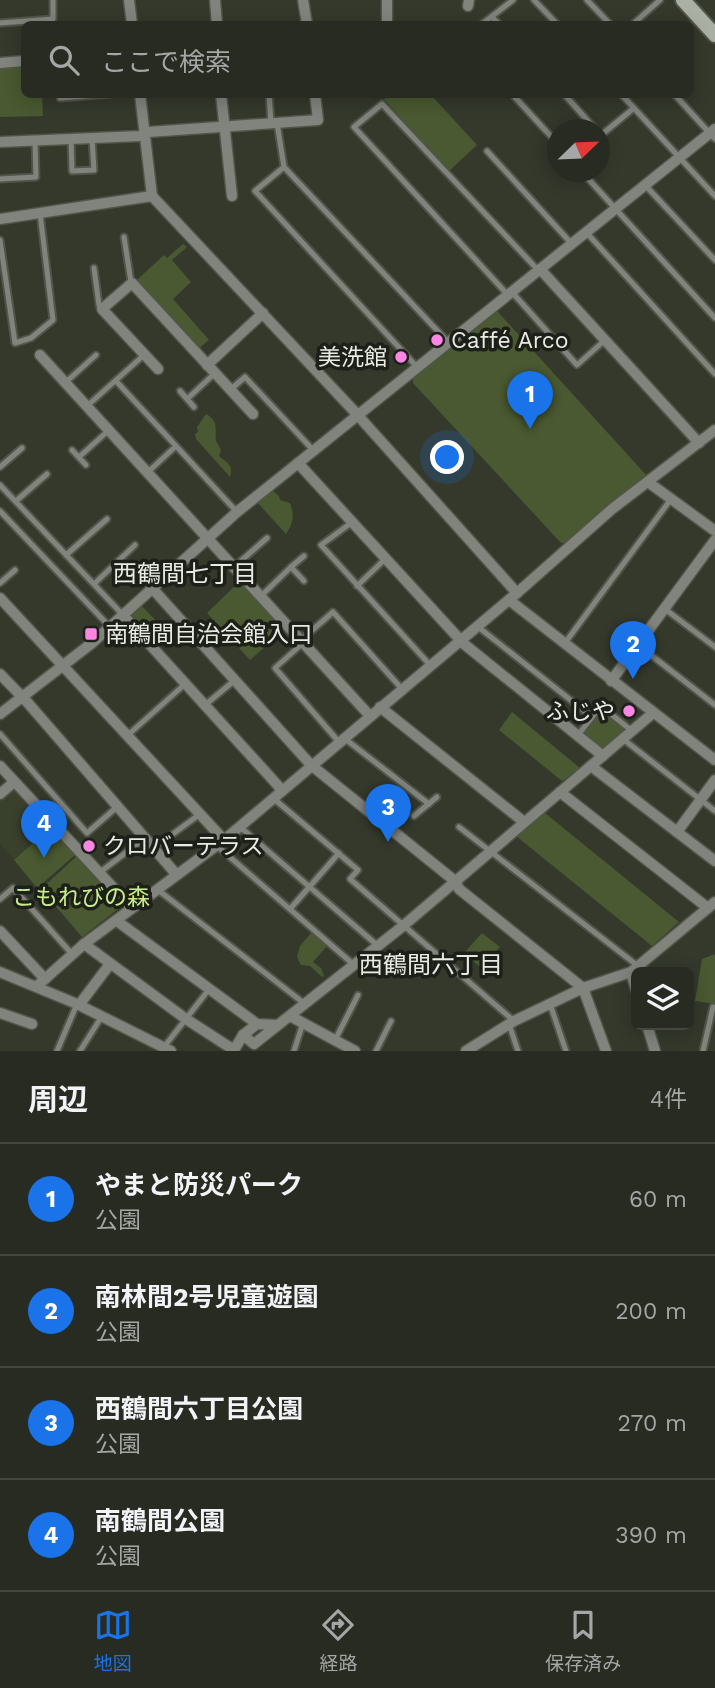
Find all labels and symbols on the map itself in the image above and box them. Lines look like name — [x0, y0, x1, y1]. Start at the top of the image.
north arrow — [547, 119, 610, 182]
place label: Caffé Arco — [451, 327, 569, 354]
marker: Caffé Arco — [429, 332, 445, 348]
place label: 美洗館 — [318, 344, 387, 371]
marker: 美洗館 — [393, 349, 409, 365]
pin: 1 — [507, 371, 553, 429]
your location — [430, 440, 464, 474]
district label: 西鶴間七丁目 — [113, 560, 257, 588]
place label: 南鶴間自治会館入口 — [105, 621, 312, 648]
pin: 2 — [610, 621, 656, 679]
marker: 南鶴間自治会館入口 — [83, 626, 99, 642]
place label: ふじや — [546, 698, 615, 725]
marker: ふじや — [621, 703, 637, 719]
pin: 3 — [365, 784, 411, 842]
pin: 4 — [21, 800, 67, 858]
place label: クロバーテラス — [103, 833, 264, 860]
marker: クロバーテラス — [81, 838, 97, 854]
park label: こもれびの森 — [12, 884, 150, 911]
district label: 西鶴間六丁目 — [359, 951, 503, 979]

